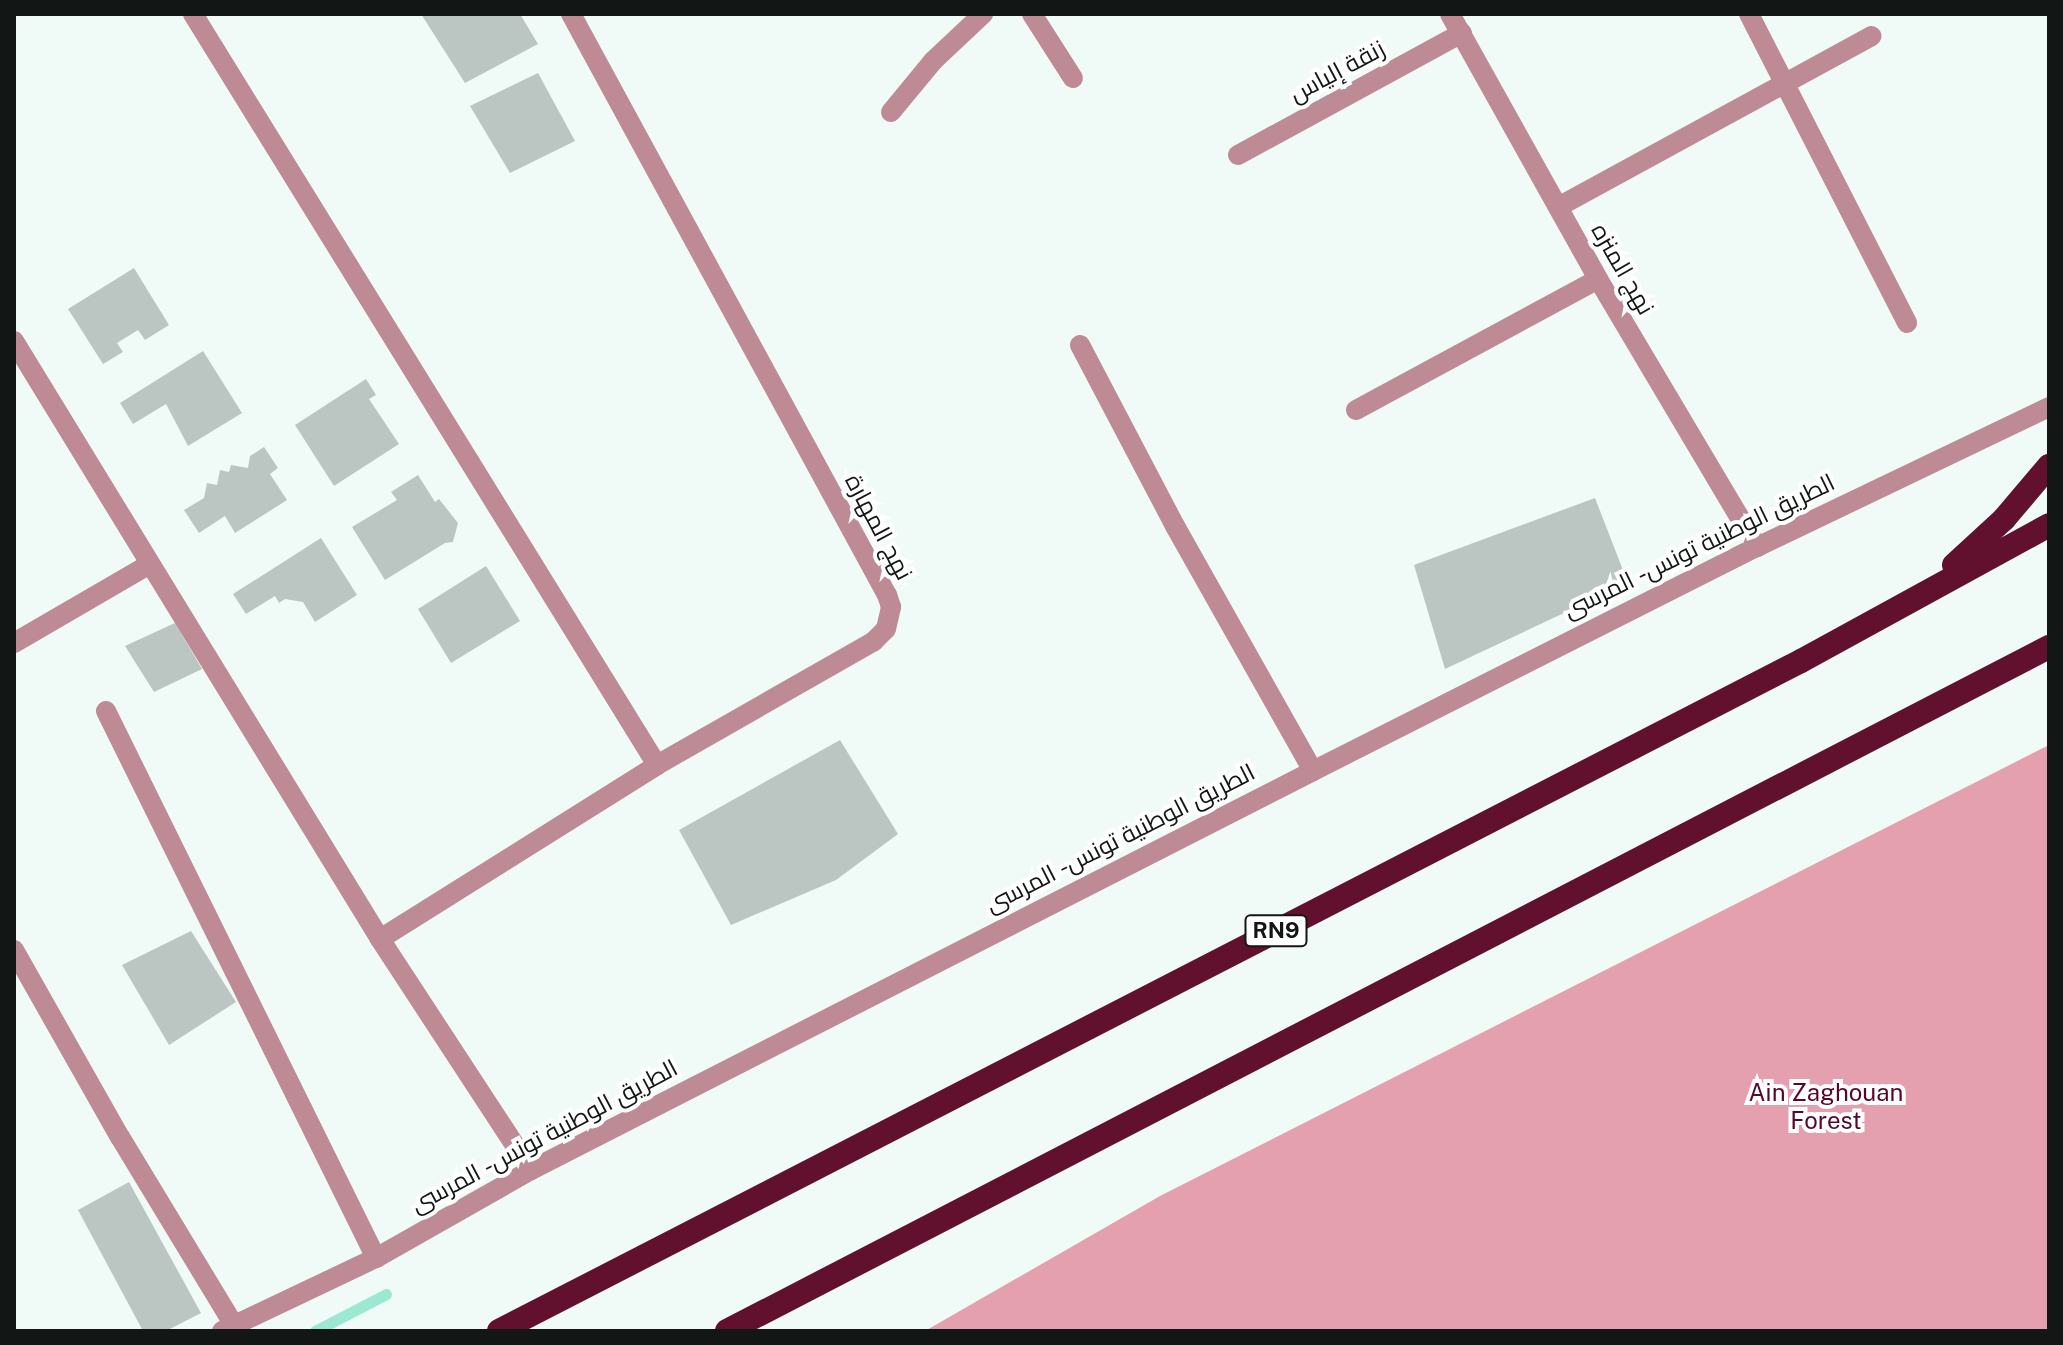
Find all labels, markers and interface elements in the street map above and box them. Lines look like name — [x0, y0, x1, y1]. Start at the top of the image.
street label: زنقة إلياس — [1284, 34, 1390, 108]
street label: نهج المنزه — [1585, 218, 1661, 320]
street label: الطريق الوطنية تونس - المرسى — [1556, 466, 1842, 626]
street label: نهج المهارة — [839, 469, 919, 585]
street label: الطريق الوطنية تونس - المرسى — [978, 756, 1262, 920]
road number: RN9 — [1244, 913, 1308, 949]
street label: الطريق الوطنية تونس - المرسى — [403, 1052, 685, 1220]
park label: Ain Zaghouan Forest — [1749, 1079, 1903, 1135]

